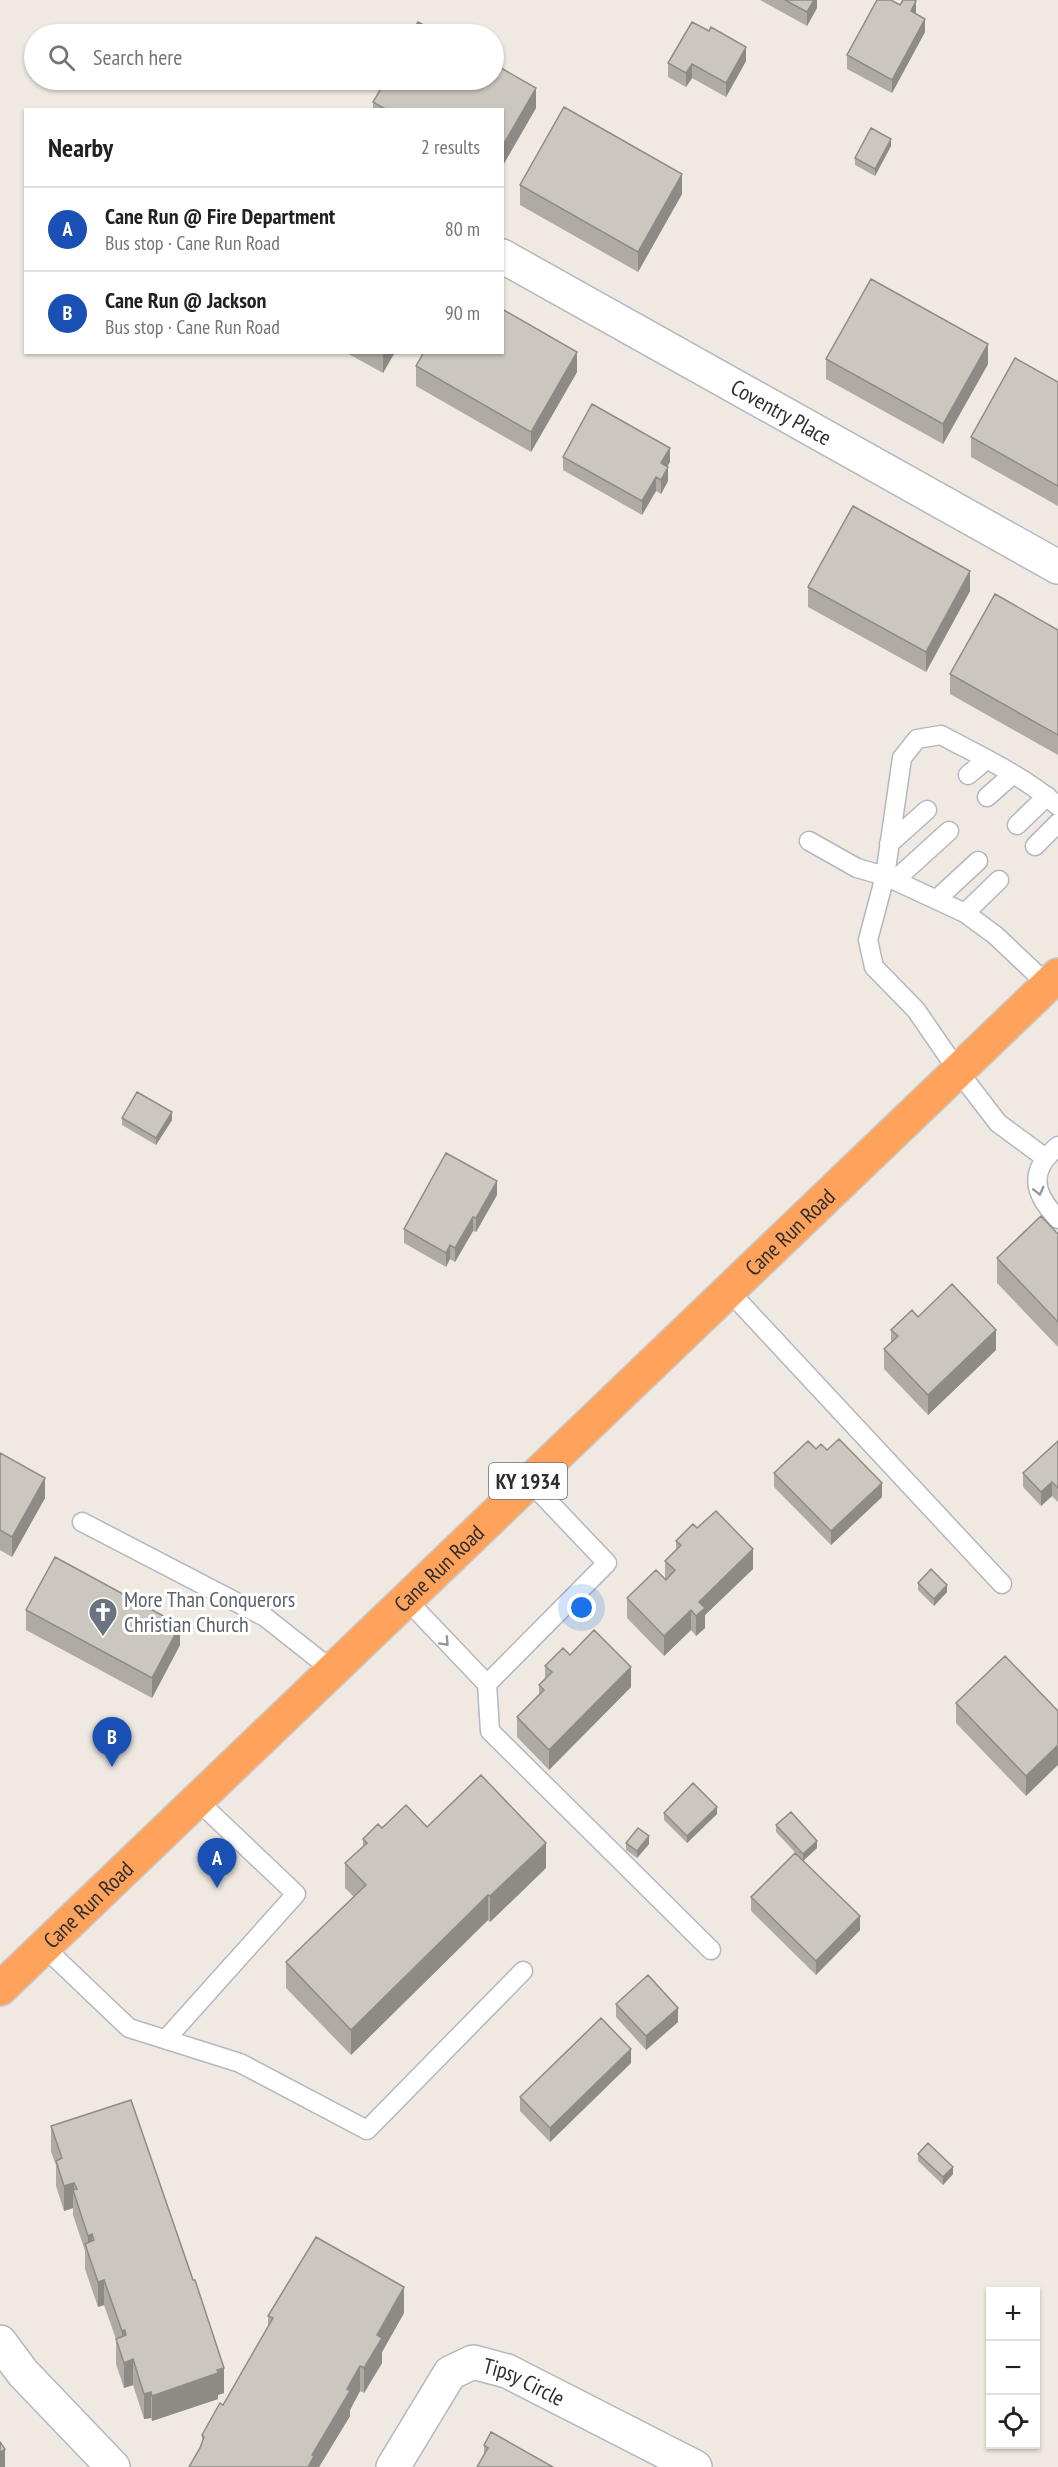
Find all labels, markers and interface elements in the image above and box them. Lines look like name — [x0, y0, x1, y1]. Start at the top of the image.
search box — [24, 24, 504, 90]
icon: search — [45, 41, 78, 74]
text: Search here — [93, 43, 182, 71]
text: Nearby — [48, 131, 113, 164]
text: 2 results — [421, 134, 480, 160]
text: Cane Run @ Fire Department — [105, 202, 335, 230]
text: A — [62, 216, 73, 242]
text: 80 m — [445, 216, 480, 242]
text: Bus stop · Cane Run Road — [105, 230, 280, 256]
text: Cane Run @ Jackson — [105, 286, 267, 314]
text: B — [63, 300, 72, 326]
text: 90 m — [445, 300, 480, 326]
text: Bus stop · Cane Run Road — [105, 314, 280, 340]
street label: Coventry Place — [726, 373, 837, 452]
street label: Cane Run Road — [739, 1182, 841, 1282]
one-way arrow — [1032, 1185, 1045, 1195]
road number: KY 1934 — [489, 1463, 567, 1499]
street label: Cane Run Road — [388, 1519, 490, 1618]
place label: More Than Conquerors Christian Church — [124, 1585, 295, 1638]
your location — [567, 1593, 596, 1622]
church icon: More Than Conquerors Christian Church — [87, 1596, 119, 1638]
one-way arrow — [438, 1635, 449, 1646]
pin: B — [92, 1718, 132, 1767]
pin: A — [198, 1838, 236, 1888]
street label: Cane Run Road — [37, 1855, 139, 1954]
map controls — [986, 2287, 1040, 2449]
button: + — [986, 2287, 1040, 2341]
button: − — [986, 2341, 1040, 2395]
street label: Tipsy Circle — [480, 2351, 569, 2412]
button: locate — [986, 2395, 1040, 2449]

